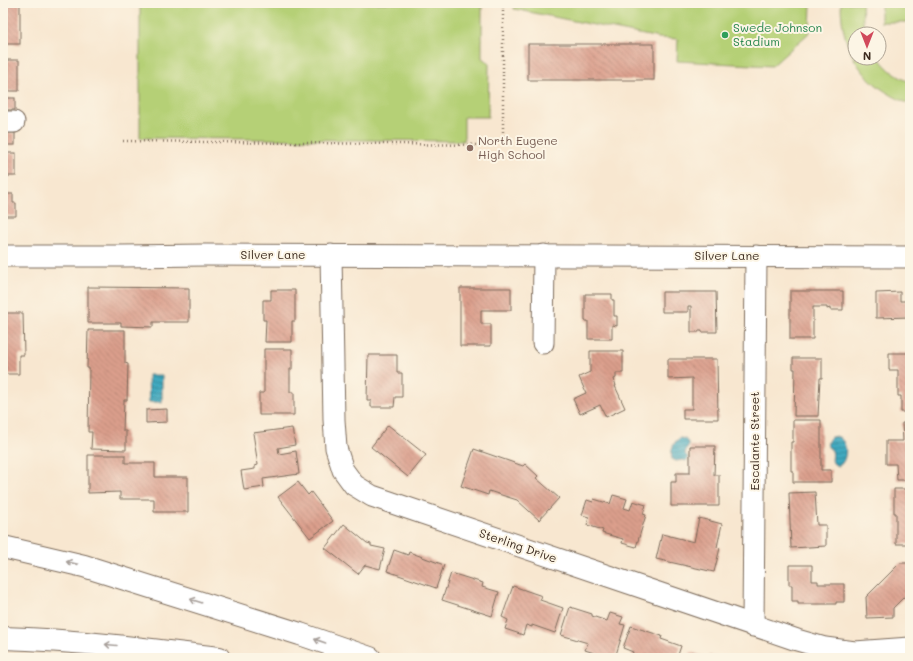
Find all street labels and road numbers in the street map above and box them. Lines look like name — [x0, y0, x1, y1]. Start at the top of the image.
street label: Silver Lane — [241, 246, 305, 262]
street label: Silver Lane — [695, 247, 759, 263]
street label: Escalante Street — [746, 391, 762, 491]
street label: Sterling Drive — [477, 524, 559, 566]

